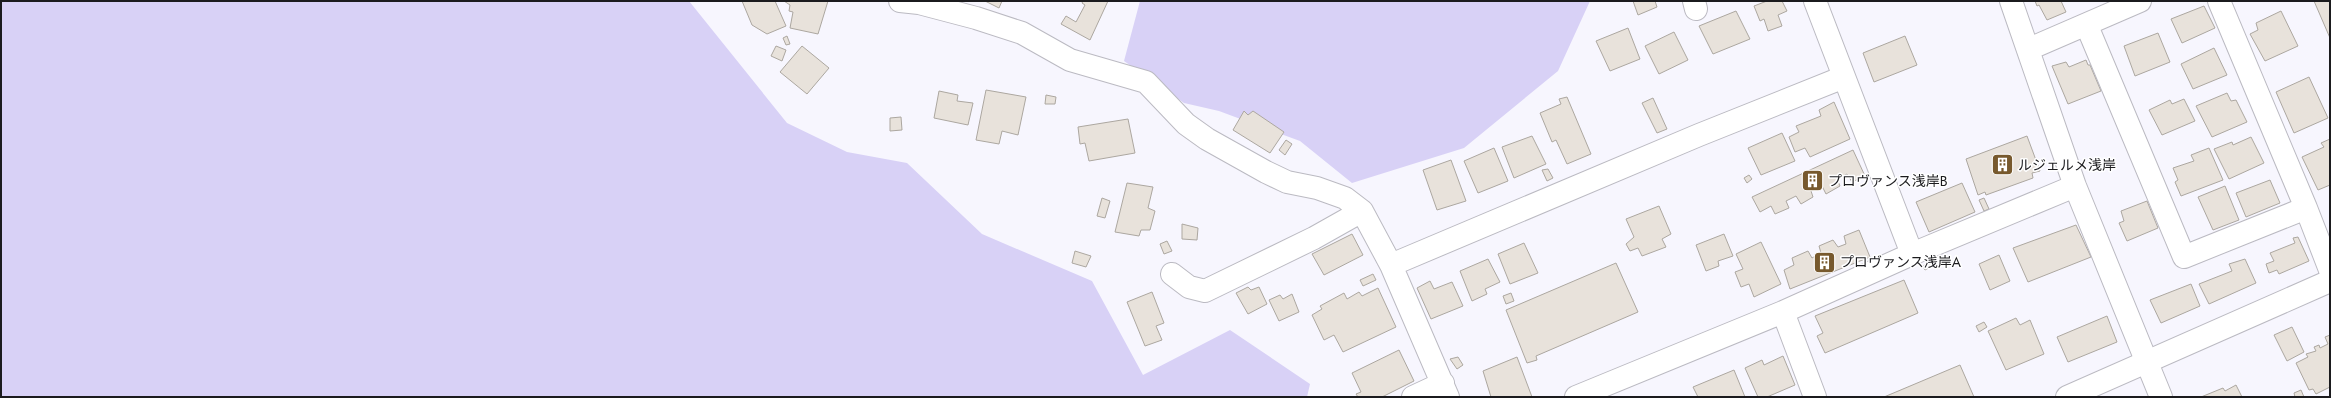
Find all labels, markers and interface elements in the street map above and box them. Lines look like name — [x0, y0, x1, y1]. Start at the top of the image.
building icon: ルジェルメ浅岸 — [1990, 152, 2016, 178]
place label: ルジェルメ浅岸 — [2018, 155, 2116, 175]
building icon: プロヴァンス浅岸B — [1799, 168, 1825, 194]
place label: プロヴァンス浅岸B — [1828, 171, 1948, 191]
building icon: プロヴァンス浅岸A — [1812, 249, 1838, 275]
place label: プロヴァンス浅岸A — [1840, 252, 1962, 272]

